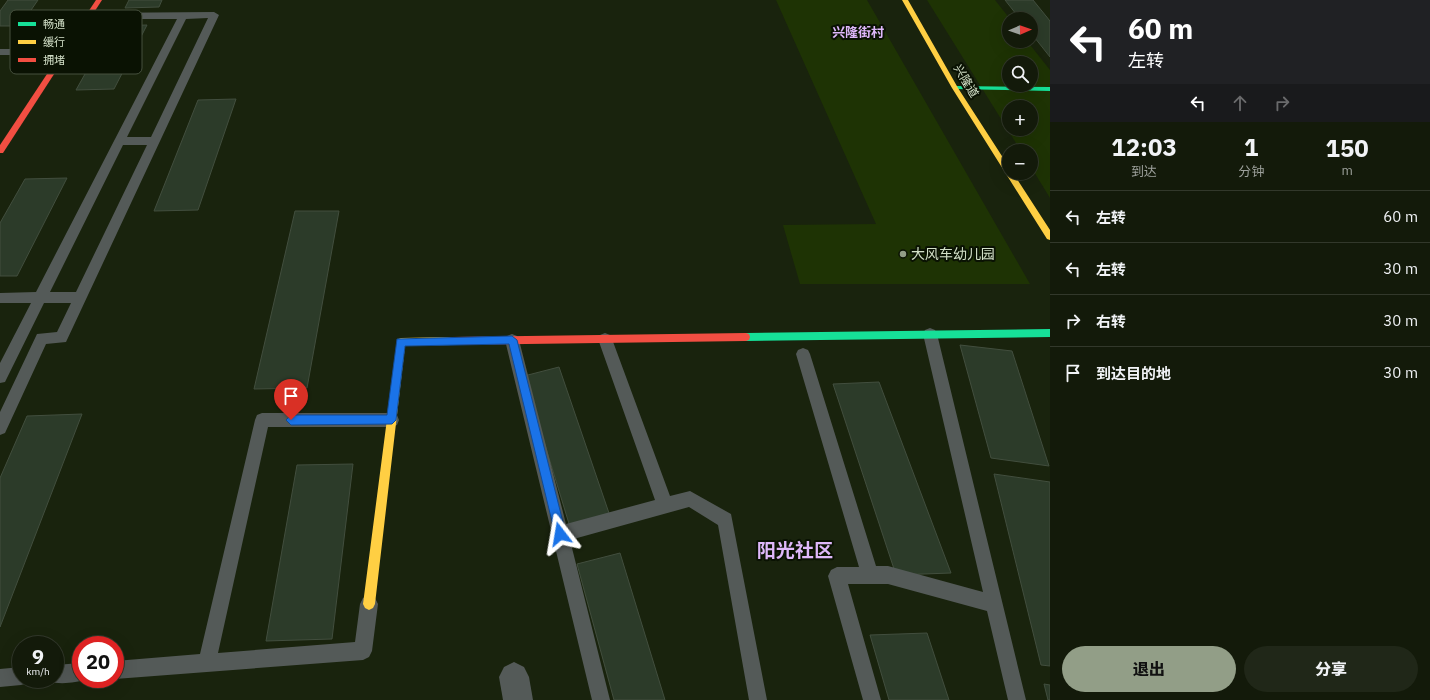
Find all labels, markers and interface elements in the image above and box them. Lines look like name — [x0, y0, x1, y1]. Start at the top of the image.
legend — [10, 10, 142, 74]
text: 60 m — [1128, 10, 1193, 47]
north arrow — [1002, 12, 1038, 48]
map controls — [1002, 12, 1038, 180]
icon: left — [1062, 16, 1114, 68]
text: 畅通 — [43, 17, 65, 31]
district label: 兴隆街村 — [832, 24, 884, 41]
text: 缓行 — [43, 35, 65, 49]
text: 左转 — [1128, 49, 1164, 72]
text: 拥堵 — [43, 53, 65, 67]
button: search — [1002, 56, 1038, 92]
street label: 兴隆道 — [951, 61, 982, 100]
icon: left — [1187, 92, 1209, 114]
icon: ahead — [1229, 92, 1251, 114]
icon: right — [1271, 92, 1293, 114]
button: + — [1002, 100, 1038, 136]
text: 12:03 — [1111, 131, 1177, 163]
text: 1 — [1244, 131, 1258, 163]
text: 150 — [1325, 132, 1369, 164]
button: − — [1002, 144, 1038, 180]
text: m — [1341, 162, 1353, 179]
text: 到达 — [1131, 163, 1157, 180]
text: 分钟 — [1238, 163, 1264, 180]
icon: left — [1062, 206, 1084, 228]
text: 60 m — [1383, 207, 1418, 226]
text: 左转 — [1096, 208, 1126, 227]
place label: 大风车幼儿园 — [911, 245, 995, 263]
marker: 大风车幼儿园 — [898, 249, 908, 259]
icon: left — [1062, 258, 1084, 280]
text: 30 m — [1383, 259, 1418, 278]
text: 左转 — [1096, 260, 1126, 279]
icon: right — [1062, 310, 1084, 332]
text: 30 m — [1383, 311, 1418, 330]
text: 右转 — [1096, 312, 1126, 331]
icon: arrive — [1062, 362, 1084, 384]
text: 30 m — [1383, 363, 1418, 382]
text: 到达目的地 — [1096, 364, 1171, 383]
pin — [274, 379, 308, 420]
icon: arrive — [280, 385, 302, 407]
position arrow — [539, 513, 581, 555]
district label: 阳光社区 — [757, 538, 833, 562]
speed limit sign: 20 — [72, 636, 124, 688]
text: 9 — [32, 643, 44, 670]
button: 退出 — [1062, 646, 1236, 692]
button: 分享 — [1244, 646, 1418, 692]
text: km/h — [26, 665, 50, 678]

